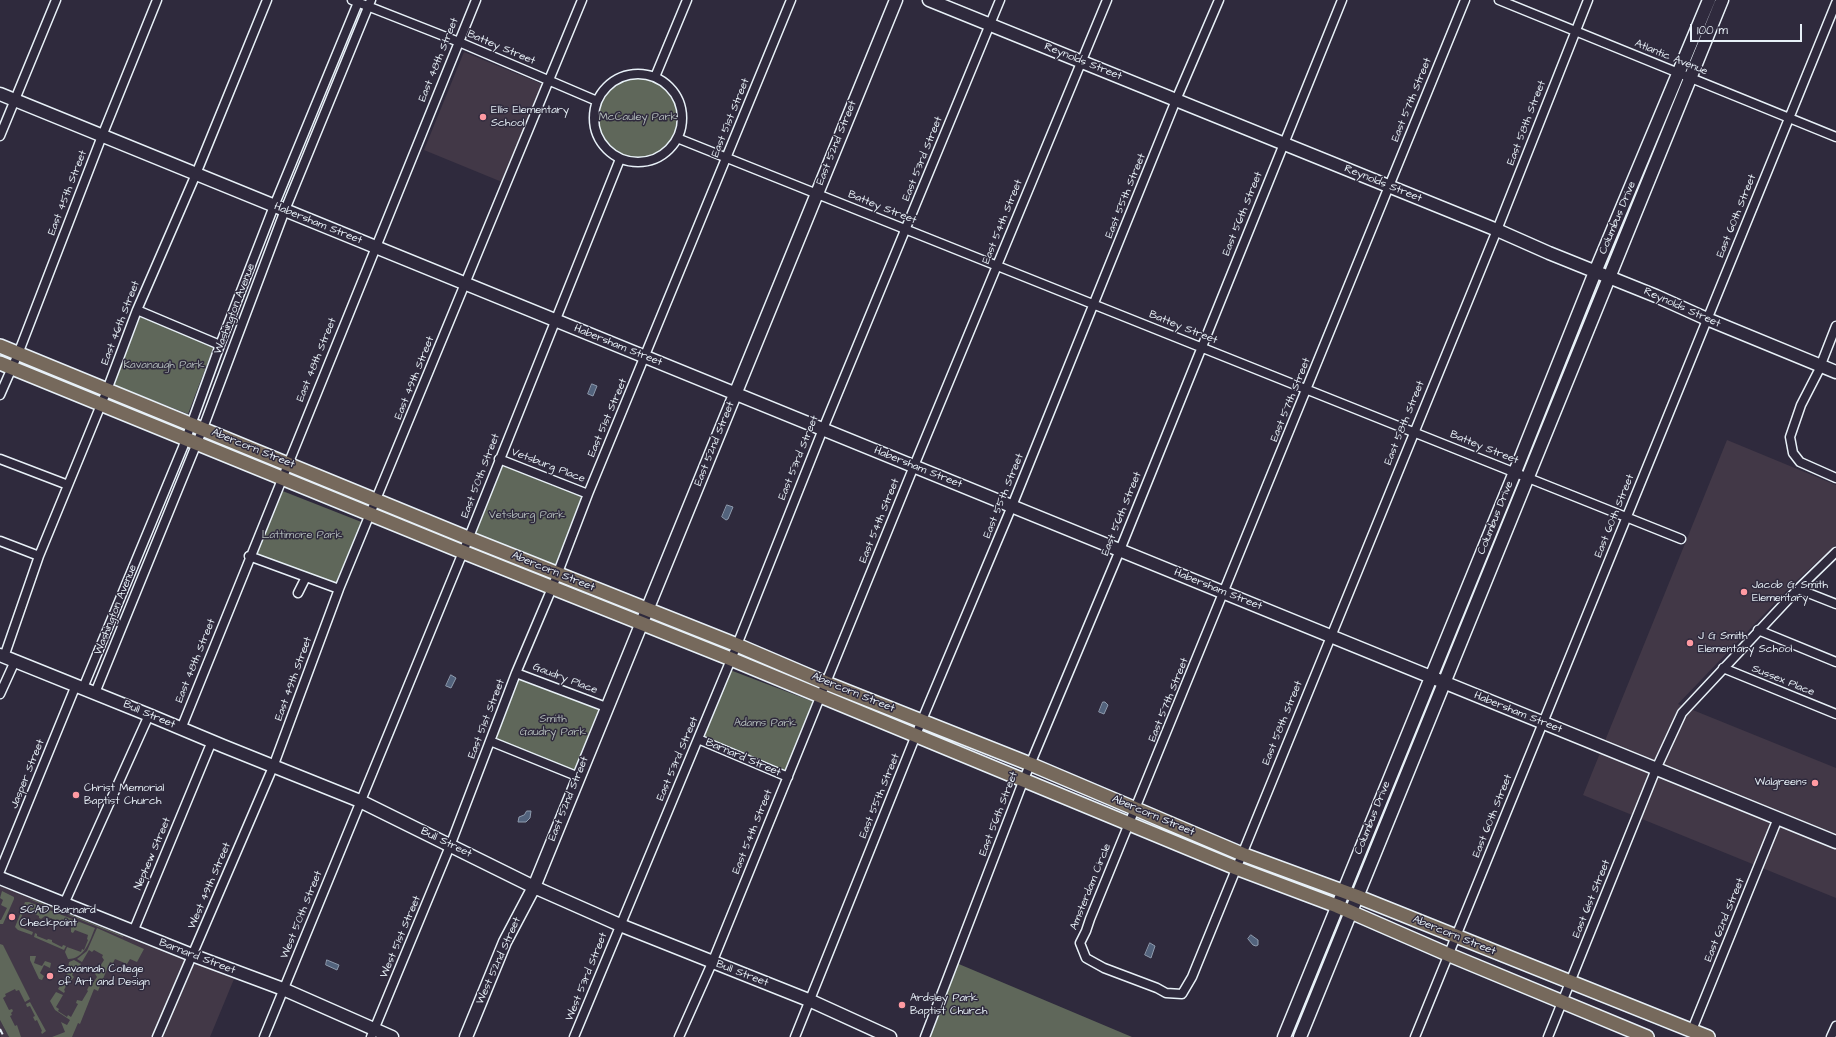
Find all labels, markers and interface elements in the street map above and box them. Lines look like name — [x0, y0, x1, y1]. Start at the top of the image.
street label: East 48th Street — [416, 16, 462, 104]
scale bar — [1692, 16, 1804, 42]
text: 100 m — [1697, 22, 1728, 39]
street label: Battey Street — [465, 28, 537, 68]
street label: Atlantic Avenue — [1633, 37, 1709, 79]
street label: Reynolds Street — [1042, 40, 1124, 84]
street label: East 57th Street — [1389, 56, 1435, 144]
street label: East 51st Street — [709, 77, 753, 159]
street label: East 58th Street — [1505, 79, 1549, 167]
street label: East 52nd Street — [814, 99, 860, 187]
place label: Ellis Elementary School — [491, 104, 569, 130]
park label: McCauley Park — [599, 111, 677, 125]
marker: Ellis Elementary School — [478, 112, 488, 122]
street label: East 53rd Street — [900, 115, 946, 203]
street label: East 45th Street — [46, 149, 90, 237]
street label: East 55th Street — [1103, 152, 1149, 240]
street label: Reynolds Street — [1342, 162, 1424, 206]
street label: East 56th Street — [1220, 170, 1266, 258]
street label: East 60th Street — [1714, 172, 1760, 260]
street label: East 54th Street — [980, 178, 1026, 266]
street label: Columbus Drive — [1597, 179, 1639, 257]
street label: Battey Street — [846, 188, 918, 228]
street label: Habersham Street — [272, 200, 364, 248]
street label: Washington Avenue — [212, 262, 258, 356]
street label: East 46th Street — [99, 279, 143, 367]
street label: Reynolds Street — [1642, 285, 1722, 331]
street label: Battey Street — [1147, 308, 1219, 348]
street label: East 48th Street — [294, 316, 340, 404]
street label: Habersham Street — [572, 322, 664, 370]
street label: East 49th Street — [392, 335, 438, 421]
street label: East 57th Street — [1268, 356, 1314, 444]
park label: Kavanaugh Park — [123, 359, 205, 373]
street label: East 51st Street — [586, 377, 630, 459]
street label: East 58th Street — [1382, 379, 1428, 467]
street label: East 52nd Street — [692, 400, 738, 488]
street label: East 53rd Street — [776, 414, 822, 502]
street label: Abercorn Street — [210, 426, 296, 472]
street label: Battey Street — [1448, 428, 1520, 468]
street label: East 50th Street — [459, 432, 503, 520]
street label: Habersham Street — [872, 444, 964, 492]
street label: Vetsburg Place — [509, 446, 587, 486]
street label: East 55th Street — [981, 452, 1027, 540]
street label: East 56th Street — [1099, 470, 1145, 558]
street label: East 60th Street — [1592, 472, 1638, 560]
street label: East 54th Street — [857, 477, 903, 565]
street label: Columbus Drive — [1475, 479, 1517, 557]
park label: Vetsburg Park — [489, 509, 565, 523]
park label: Lattimore Park — [262, 529, 342, 543]
street label: Abercorn Street — [510, 549, 596, 595]
street label: Washington Avenue — [92, 563, 140, 657]
street label: Habersham Street — [1172, 566, 1264, 614]
place label: Jacob G. Smith Elementary — [1752, 579, 1828, 605]
marker: Jacob G. Smith Elementary — [1739, 587, 1749, 597]
street label: East 48th Street — [173, 617, 219, 705]
place label: J G Smith Elementary School — [1698, 630, 1792, 656]
street label: East 49th Street — [273, 635, 315, 723]
marker: J G Smith Elementary School — [1685, 638, 1695, 648]
street label: East 57th Street — [1146, 656, 1192, 744]
street label: Gaudry Place — [531, 661, 599, 697]
street label: Sussex Place — [1750, 662, 1816, 700]
street label: Abercorn Street — [810, 670, 896, 716]
street label: East 51st Street — [466, 677, 508, 761]
street label: East 58th Street — [1260, 679, 1306, 767]
street label: Habersham Street — [1472, 689, 1564, 737]
street label: Bull Street — [121, 698, 177, 732]
park label: Smith Gaudry Park — [520, 713, 586, 739]
street label: East 53rd Street — [654, 715, 702, 803]
park label: Adams Park — [734, 717, 796, 731]
street label: Barnard Street — [703, 736, 783, 780]
street label: Jasper Street — [8, 737, 48, 811]
street label: East 55th Street — [857, 752, 903, 840]
street label: East 52nd Street — [546, 755, 592, 843]
street label: East 56th Street — [977, 770, 1021, 858]
street label: East 60th Street — [1470, 772, 1516, 860]
place label: Walgreens — [1755, 776, 1807, 790]
marker: Walgreens — [1810, 778, 1820, 788]
street label: Columbus Drive — [1352, 779, 1394, 857]
place label: Christ Memorial Baptist Church — [84, 782, 164, 808]
street label: East 54th Street — [730, 788, 776, 876]
marker: Christ Memorial Baptist Church — [71, 790, 81, 800]
street label: Abercorn Street — [1110, 793, 1196, 839]
street label: Nephew Street — [132, 816, 174, 892]
street label: Bull Street — [418, 825, 474, 861]
street label: West 49th Street — [186, 841, 234, 931]
street label: Amsterdam Circle — [1068, 842, 1114, 932]
street label: East 61st Street — [1570, 858, 1614, 940]
street label: West 50th Street — [278, 869, 326, 961]
street label: East 62nd Street — [1702, 876, 1748, 964]
street label: West 51st Street — [378, 894, 424, 980]
place label: SCAD Barnard Checkpoint — [20, 904, 96, 930]
marker: SCAD Barnard Checkpoint — [7, 912, 17, 922]
street label: Abercorn Street — [1411, 913, 1497, 959]
street label: West 52nd Street — [474, 915, 524, 1007]
street label: West 53rd Street — [563, 931, 611, 1023]
street label: Barnard Street — [157, 936, 237, 978]
street label: Bull Street — [714, 958, 770, 990]
place label: Savannah College of Art and Design — [58, 963, 150, 989]
marker: Savannah College of Art and Design — [45, 971, 55, 981]
place label: Ardsley Park Baptist Church — [910, 992, 987, 1018]
marker: Ardsley Park Baptist Church — [897, 1000, 907, 1010]

